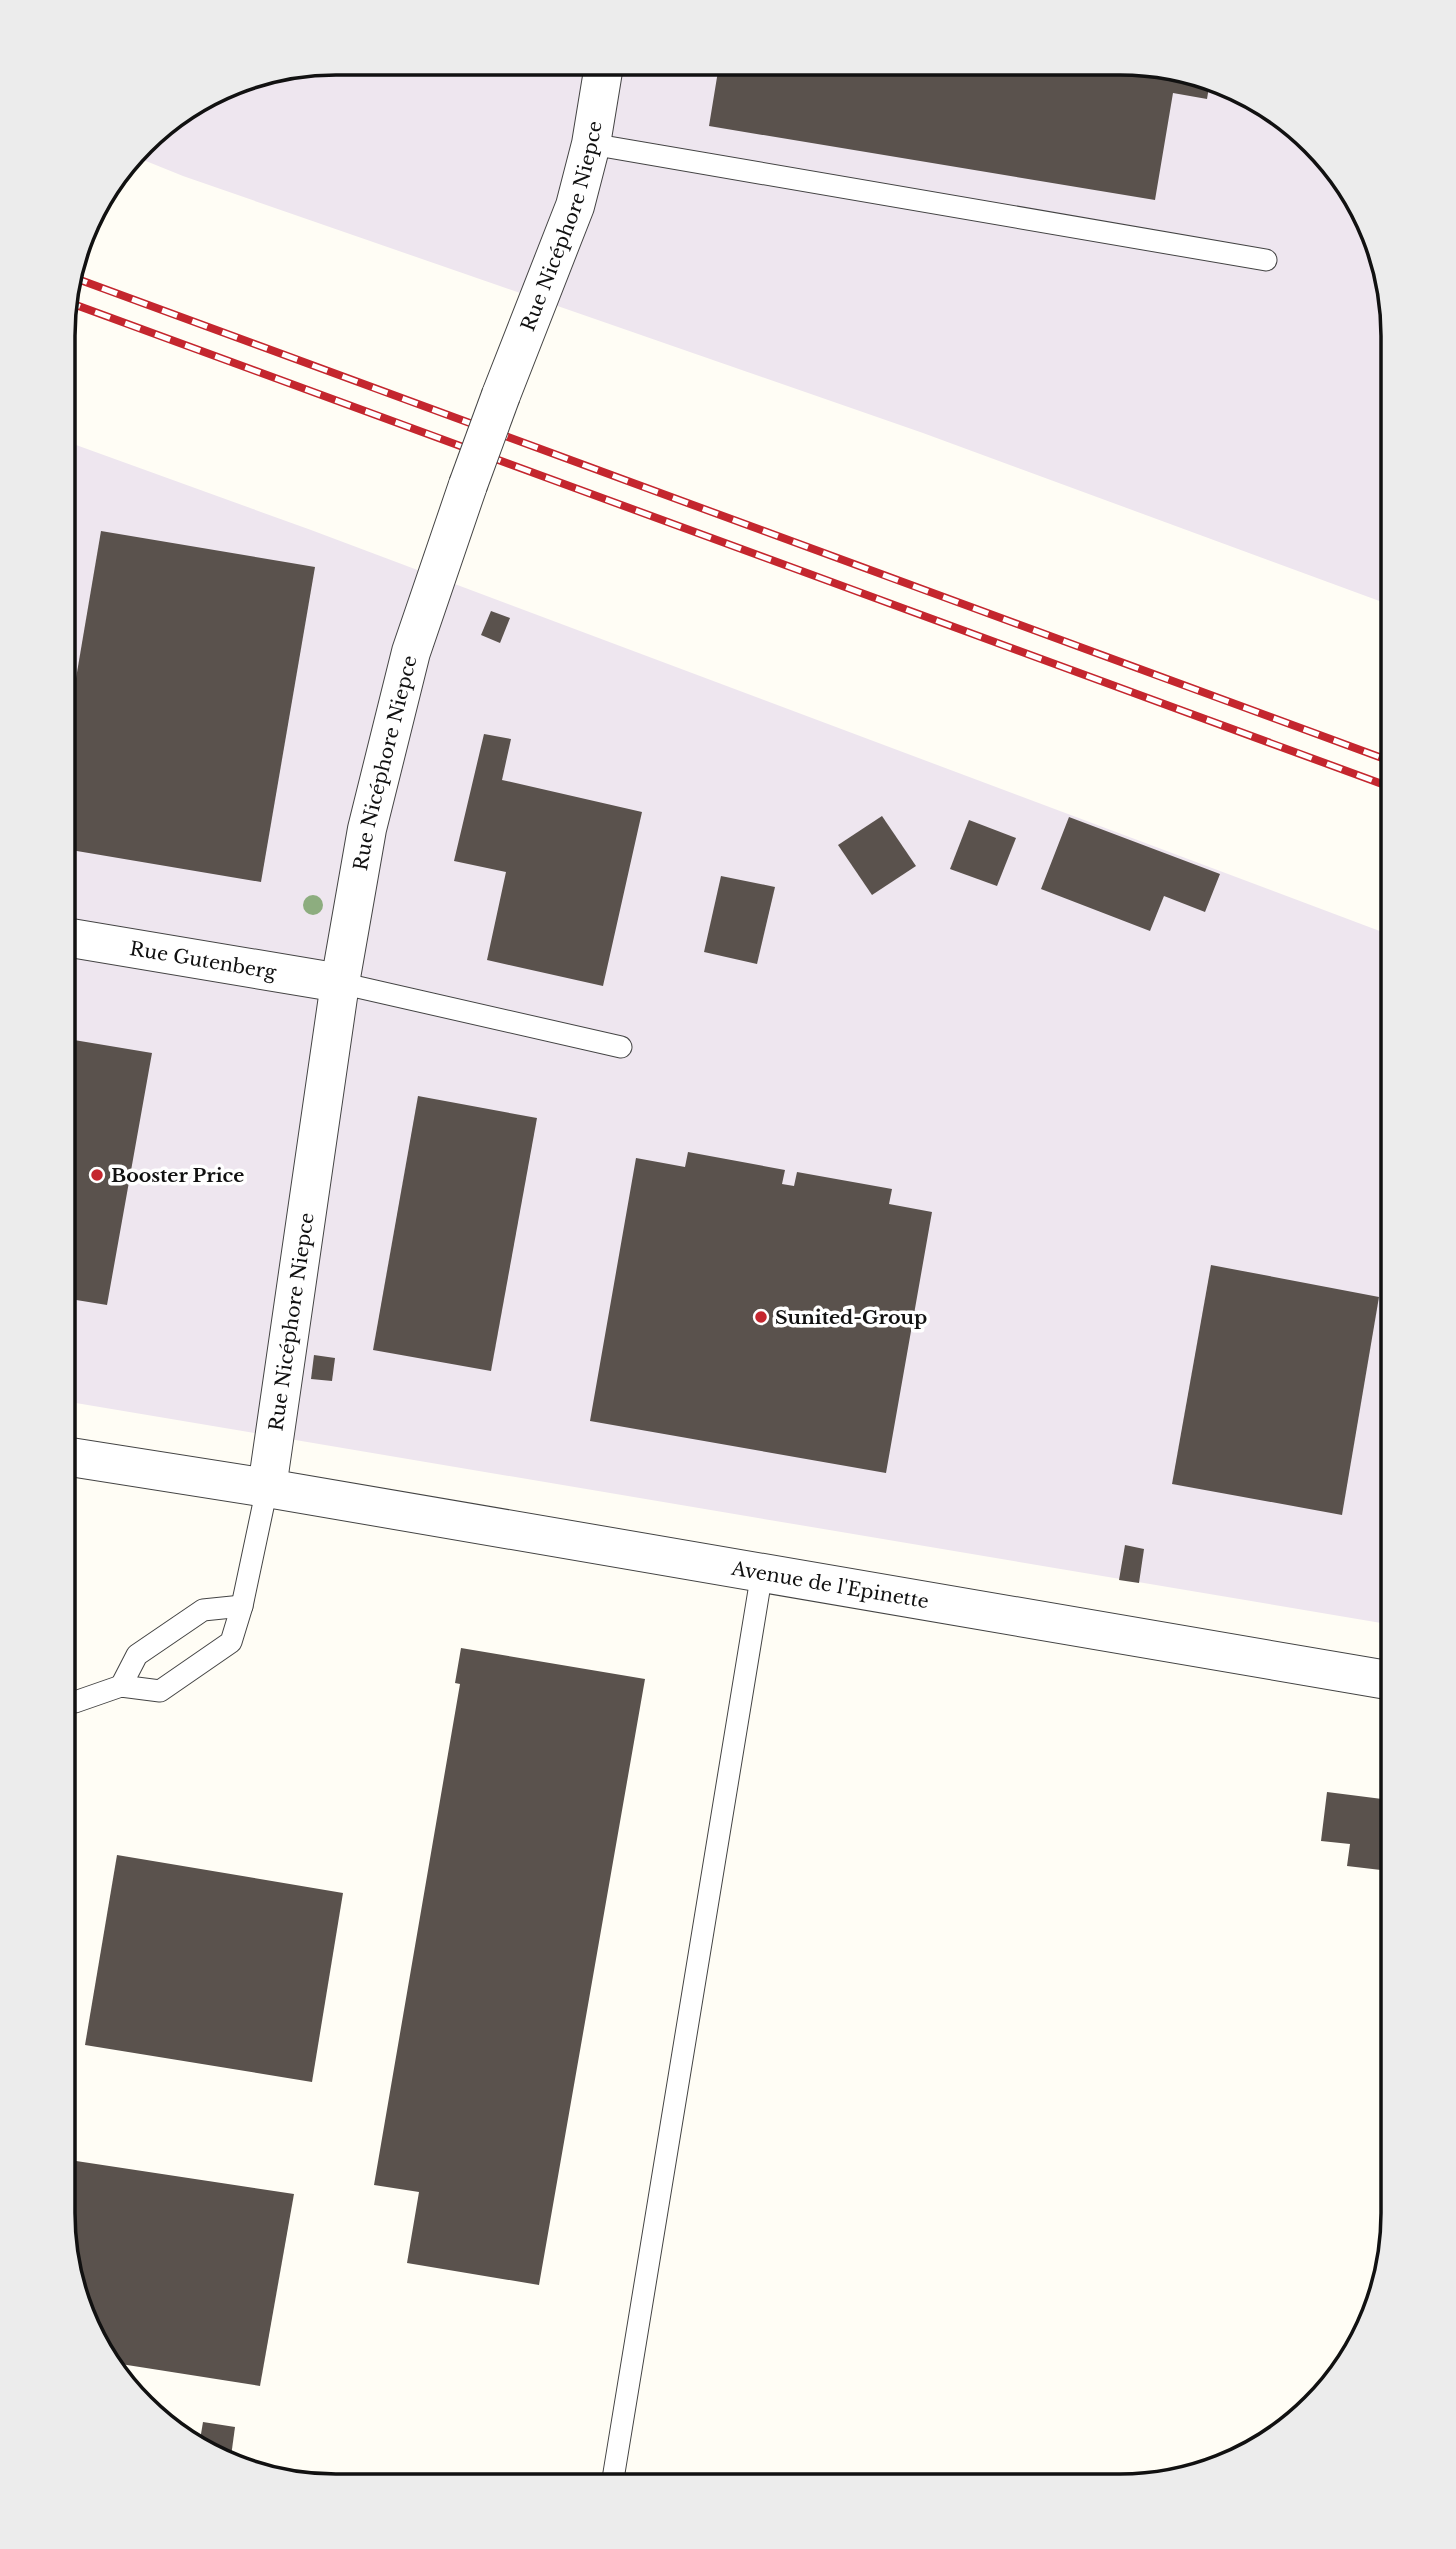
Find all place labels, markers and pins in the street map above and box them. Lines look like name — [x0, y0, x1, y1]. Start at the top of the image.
place label: Booster Price — [111, 1164, 244, 1187]
marker: Booster Price — [89, 1167, 105, 1183]
place label: Sunited-Group — [775, 1306, 927, 1329]
marker: Sunited-Group — [753, 1309, 769, 1325]

